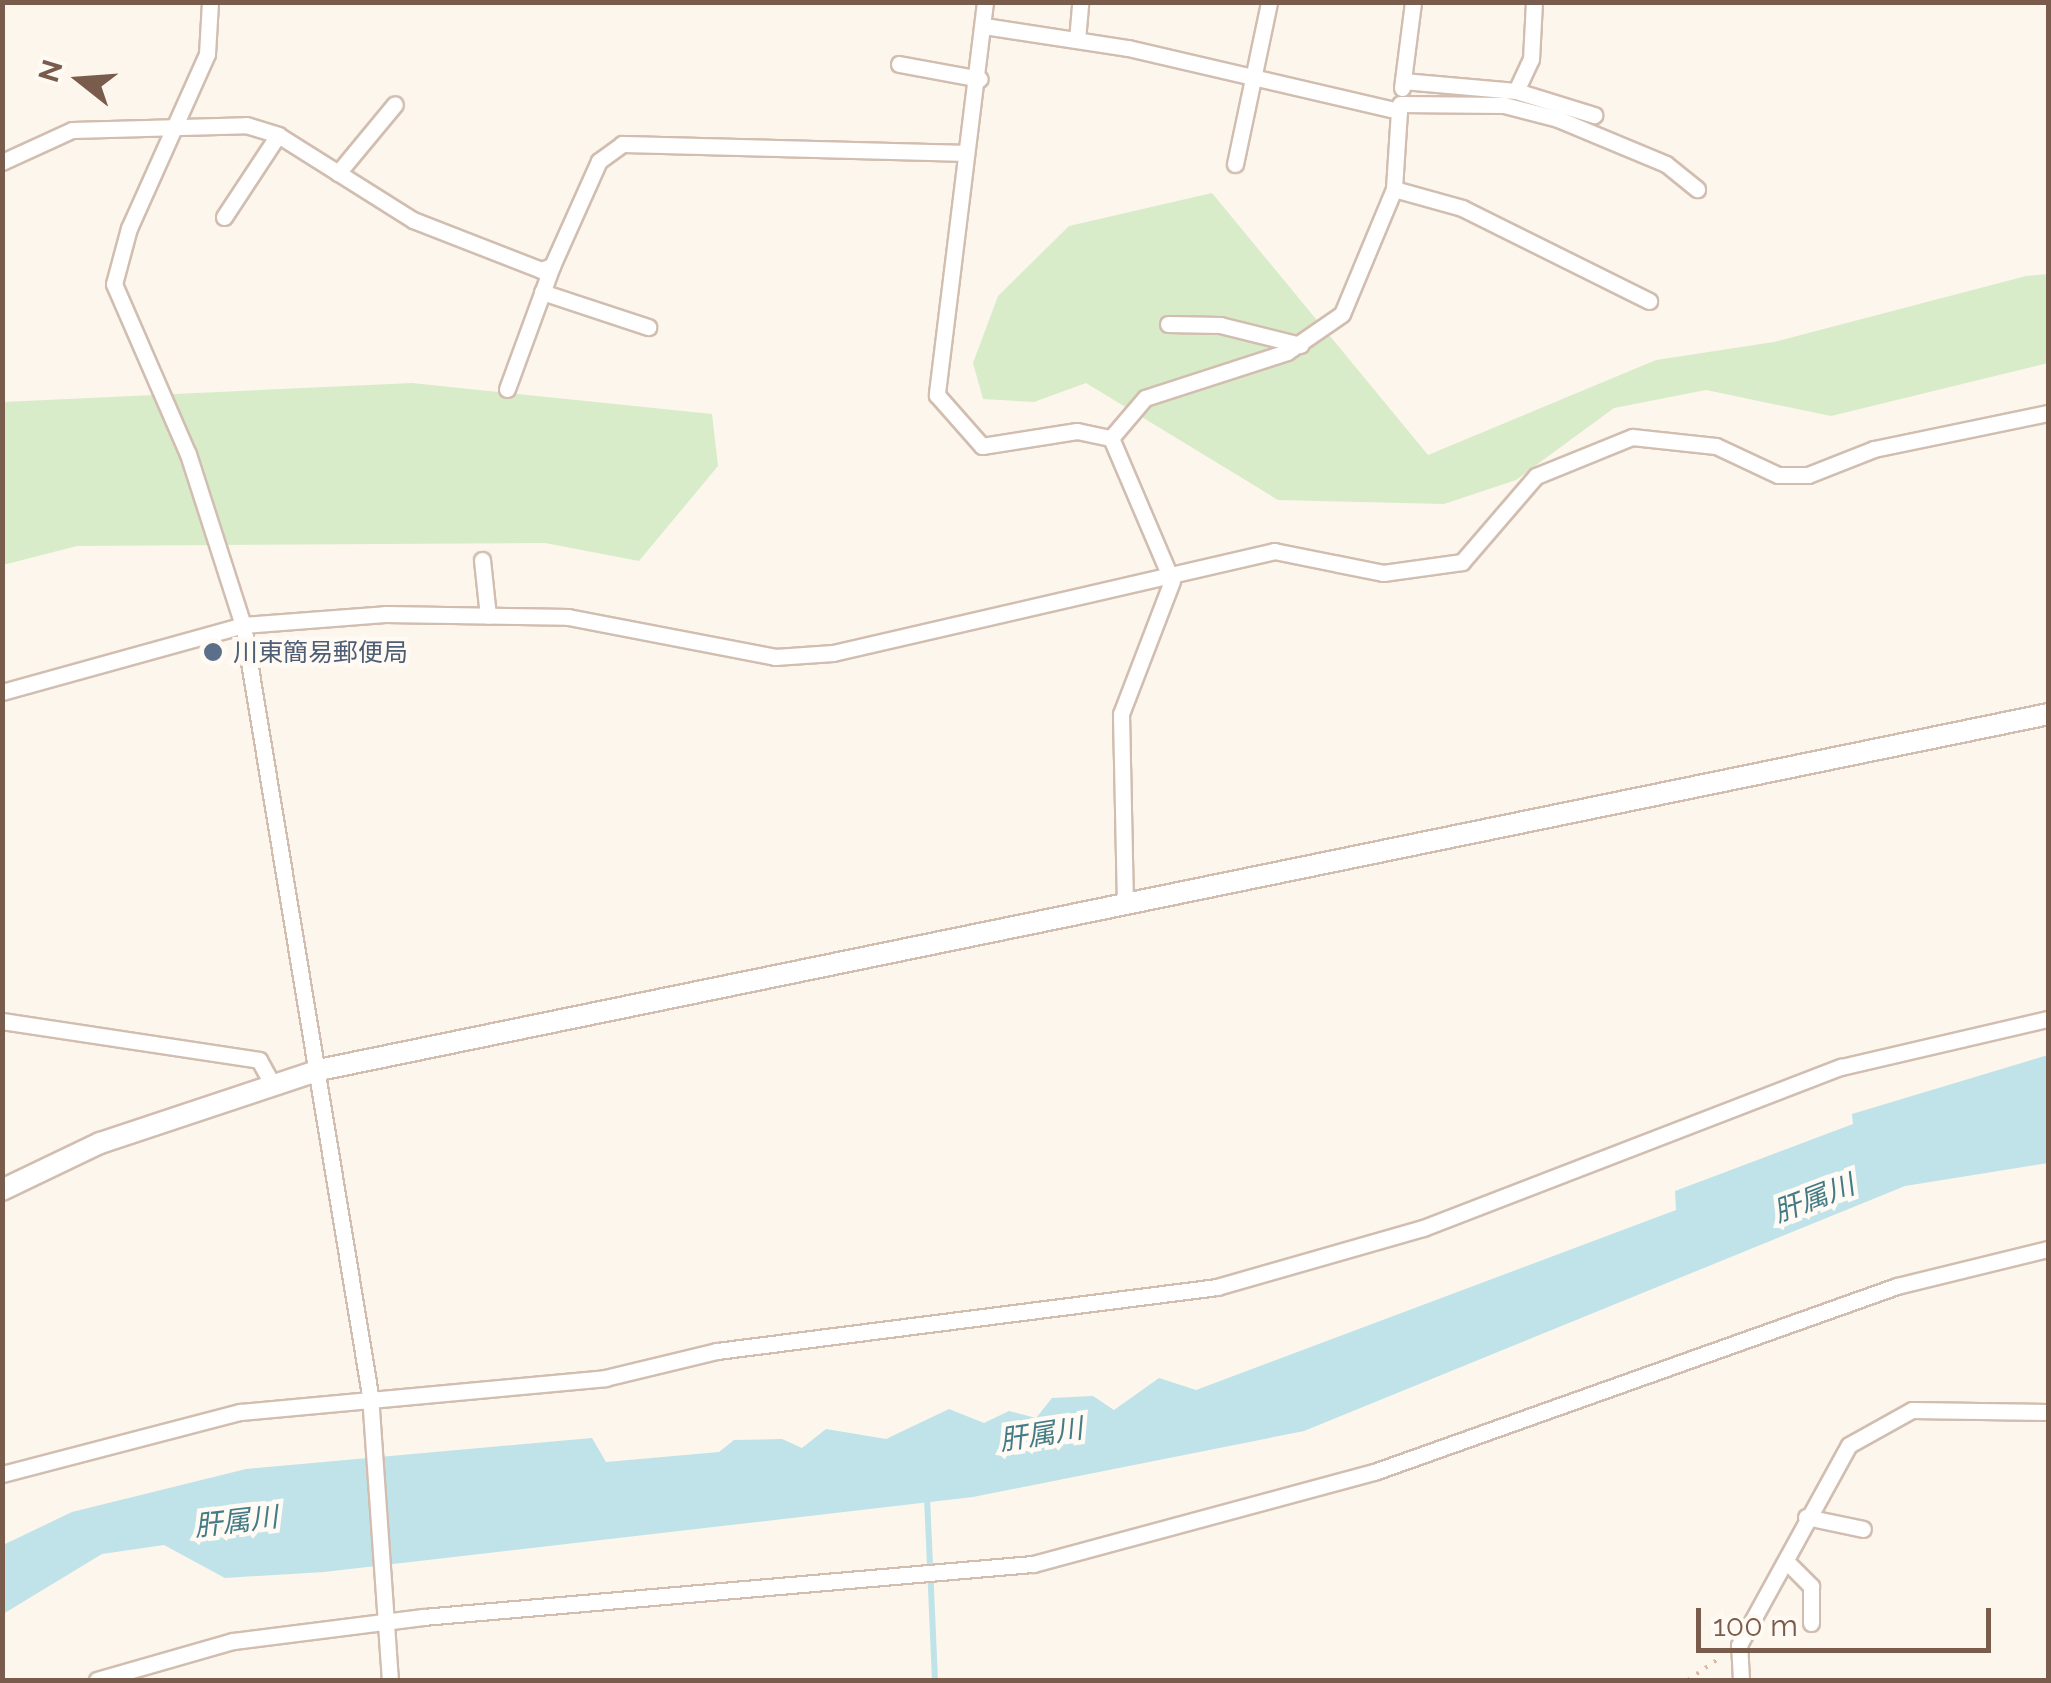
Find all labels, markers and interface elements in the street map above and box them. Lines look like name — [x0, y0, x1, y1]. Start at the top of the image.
north arrow — [30, 30, 130, 130]
text: N — [32, 56, 70, 86]
place label: 川東簡易郵便局 — [233, 637, 408, 667]
marker: 川東簡易郵便局 — [202, 641, 224, 663]
water label: 肝属川 — [1769, 1168, 1859, 1230]
water label: 肝属川 — [997, 1412, 1085, 1458]
water label: 肝属川 — [192, 1500, 280, 1544]
scale bar — [1701, 1588, 1996, 1650]
text: 100 m — [1713, 1608, 1798, 1643]

